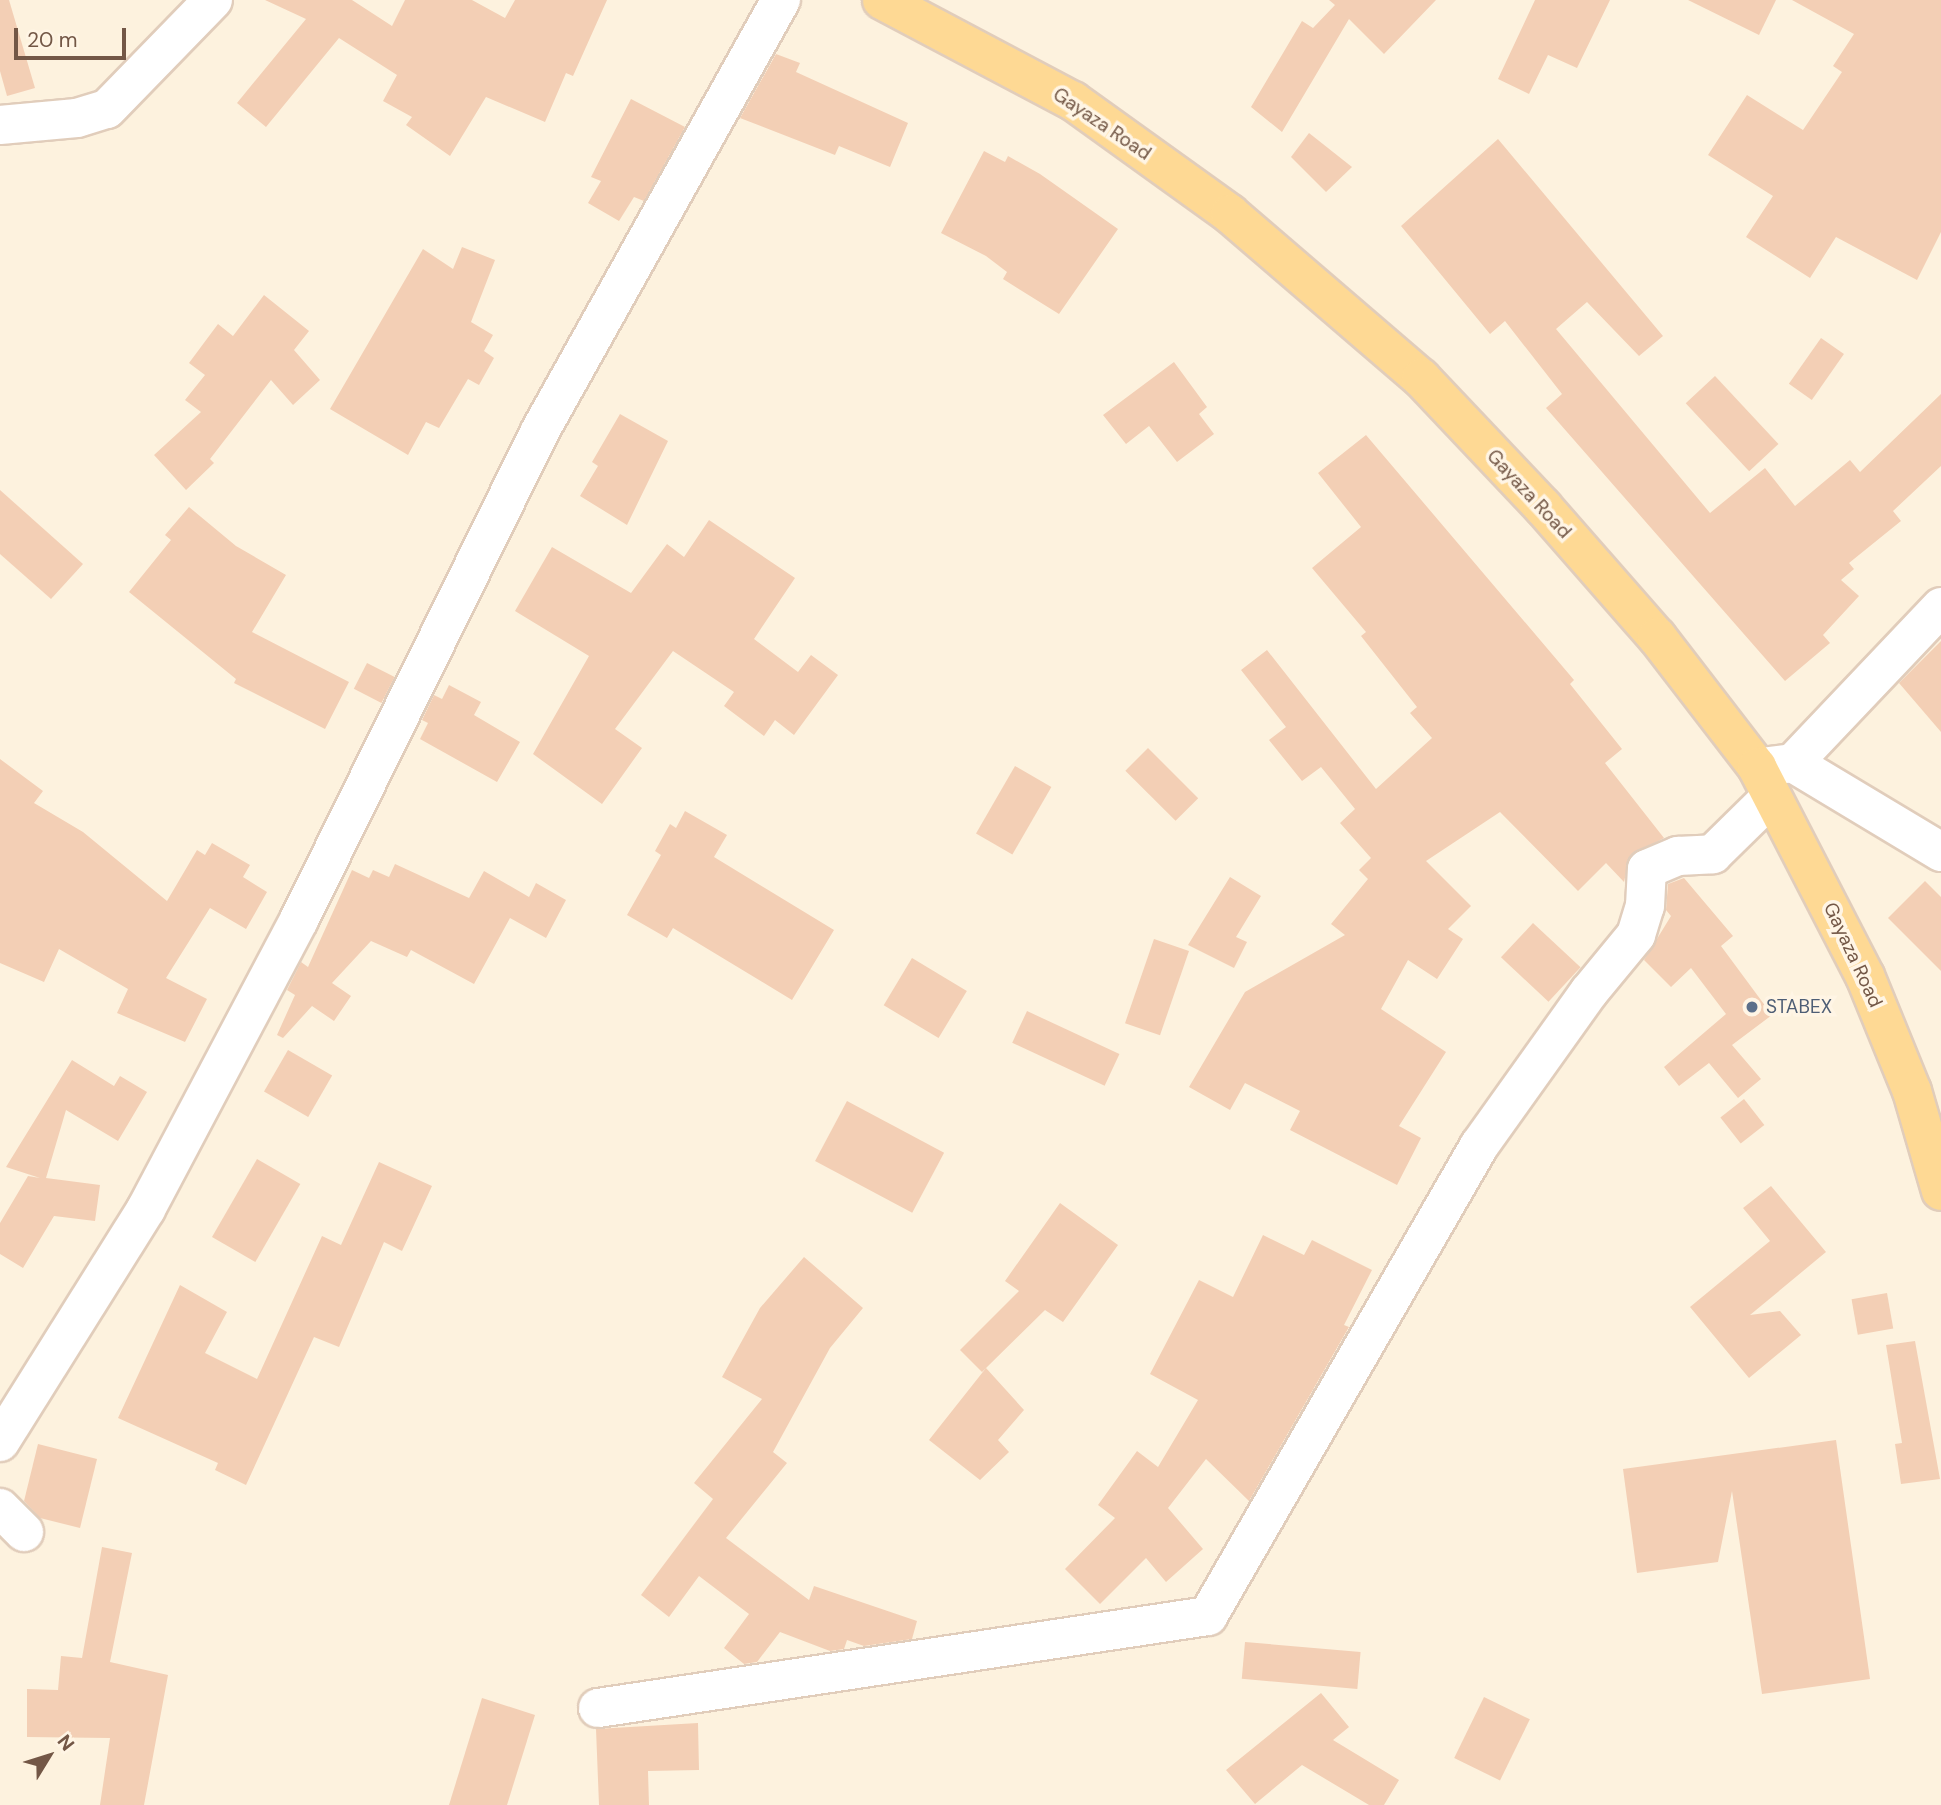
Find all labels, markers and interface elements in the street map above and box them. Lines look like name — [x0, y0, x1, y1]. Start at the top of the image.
scale bar — [18, 14, 130, 58]
text: 20 m — [27, 26, 78, 54]
street label: Gayaza Road — [1049, 83, 1155, 165]
street label: Gayaza Road — [1482, 445, 1576, 543]
street label: Gayaza Road — [1819, 899, 1887, 1011]
place label: STABEX — [1766, 996, 1832, 1018]
marker: STABEX — [1744, 999, 1760, 1015]
north arrow — [14, 1721, 84, 1791]
text: N — [52, 1730, 80, 1756]

